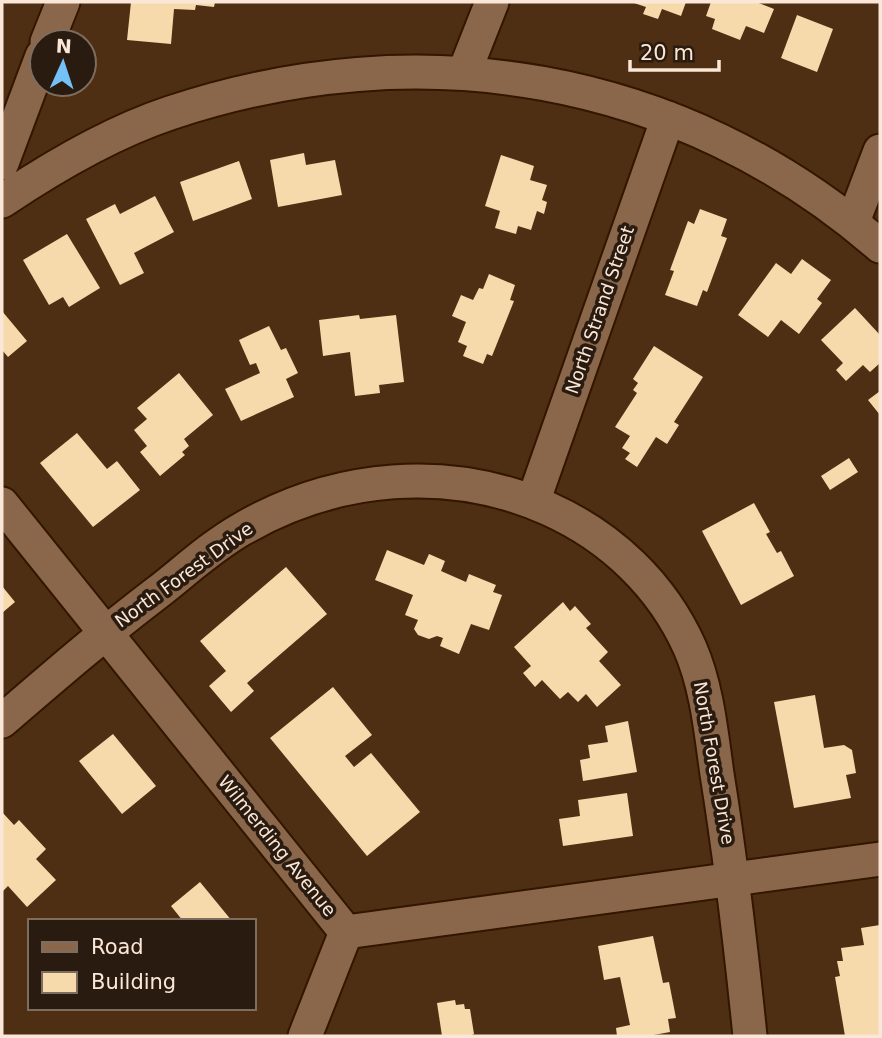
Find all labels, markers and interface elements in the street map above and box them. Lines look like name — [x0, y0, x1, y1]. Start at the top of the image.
north arrow — [28, 28, 98, 98]
scale bar — [630, 28, 719, 72]
text: N — [55, 35, 72, 57]
text: 20 m — [640, 41, 694, 65]
street label: North Strand Street — [561, 223, 638, 397]
street label: North Forest Drive — [111, 518, 257, 632]
street label: North Forest Drive — [690, 680, 739, 846]
street label: Wilmerding Avenue — [214, 771, 341, 920]
legend — [28, 919, 256, 1010]
text: Road — [91, 935, 144, 959]
text: Building — [91, 970, 176, 994]

